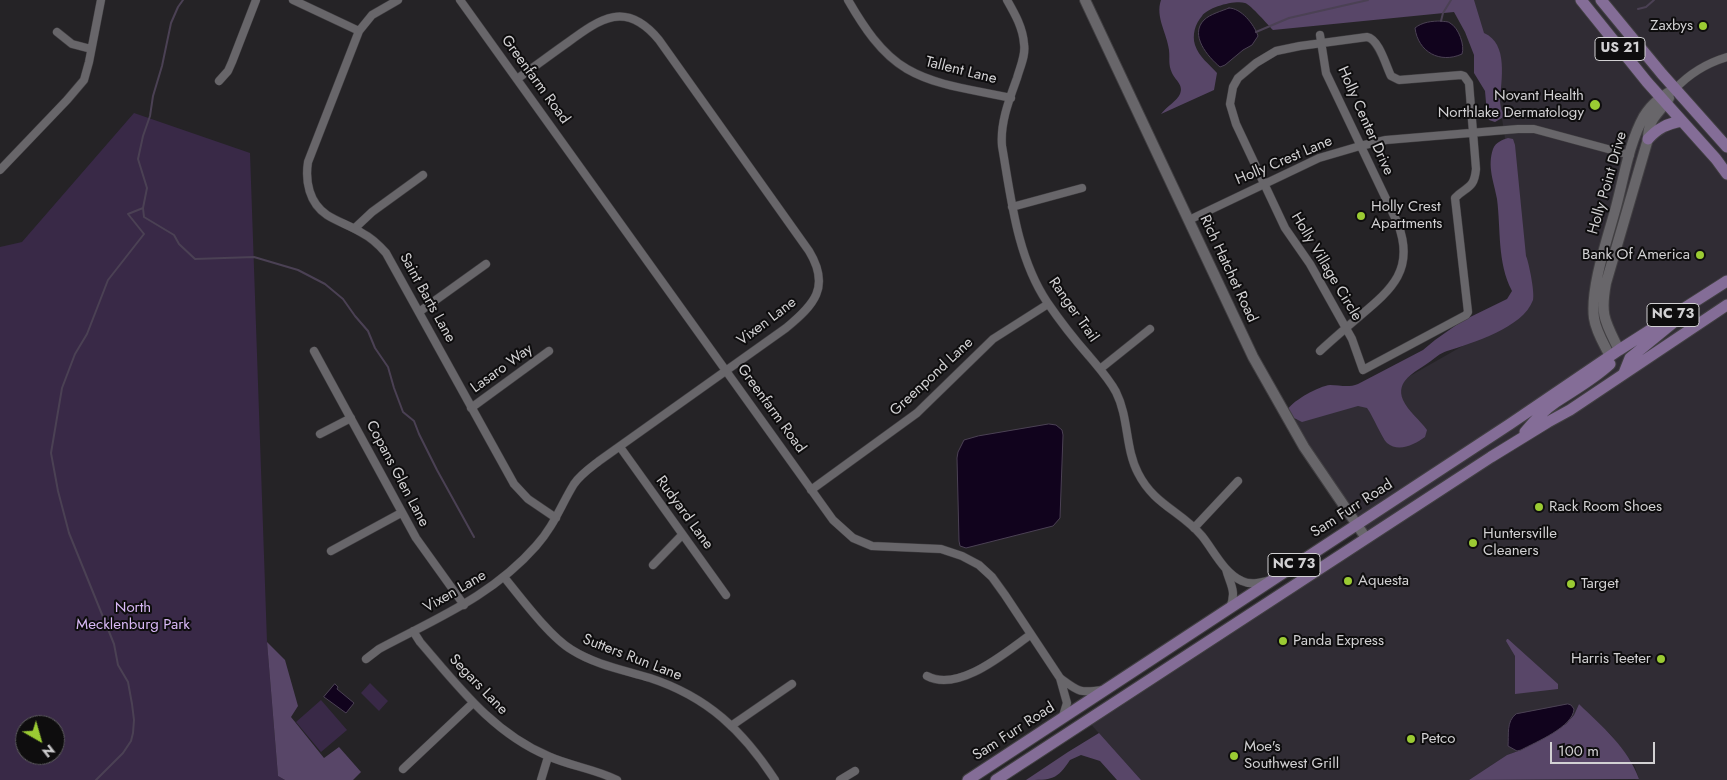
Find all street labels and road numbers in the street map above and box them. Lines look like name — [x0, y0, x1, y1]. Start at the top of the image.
street label: Greenfarm Road — [497, 32, 573, 128]
road number: US 21 — [1595, 38, 1645, 61]
street label: Tallent Lane — [923, 53, 999, 89]
street label: Holly Center Drive — [1333, 64, 1397, 178]
street label: Holly Point Drive — [1585, 130, 1631, 236]
street label: Holly Crest Lane — [1233, 132, 1335, 190]
street label: Holly Village Circle — [1287, 210, 1365, 324]
street label: Rich Hatchet Road — [1195, 212, 1261, 326]
street label: Saint Barts Lane — [395, 250, 459, 346]
street label: Ranger Trail — [1044, 274, 1102, 346]
street label: Vixen Lane — [734, 294, 800, 350]
road number: NC 73 — [1647, 304, 1699, 326]
street label: Greenpond Lane — [887, 334, 977, 420]
street label: Lasaro Way — [468, 341, 536, 397]
street label: Greenfarm Road — [733, 361, 809, 457]
street label: Copans Glen Lane — [361, 418, 433, 530]
street label: Rudyard Lane — [651, 473, 717, 553]
street label: Sam Furr Road — [1308, 476, 1396, 542]
road number: NC 73 — [1268, 554, 1320, 576]
street label: Vixen Lane — [420, 567, 490, 617]
street label: Sutters Run Lane — [580, 631, 684, 685]
street label: Segars Lane — [445, 651, 511, 719]
street label: Sam Furr Road — [970, 699, 1058, 765]

